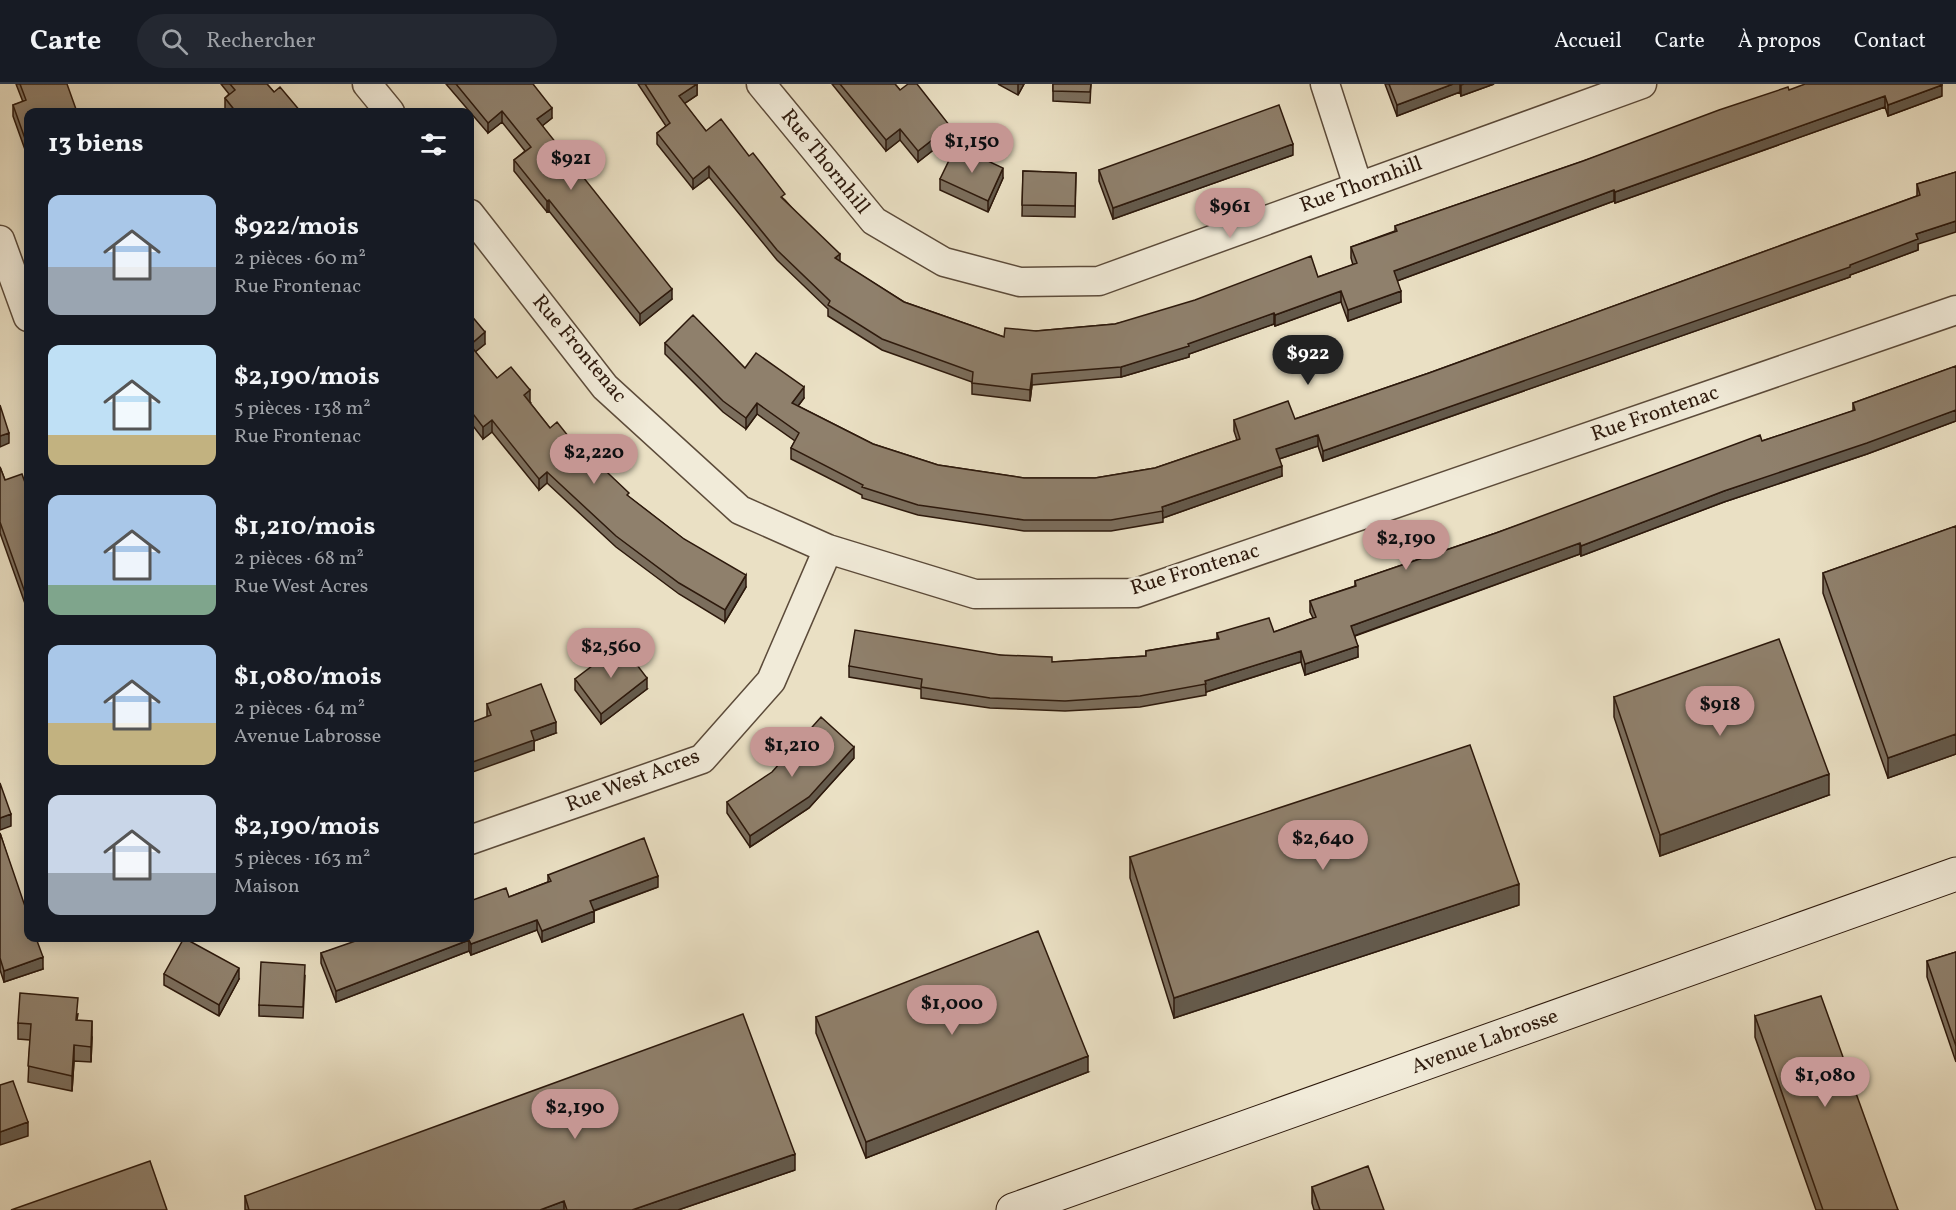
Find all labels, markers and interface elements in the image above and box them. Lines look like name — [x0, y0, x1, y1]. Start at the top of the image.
search box — [137, 14, 557, 68]
text: Carte — [30, 22, 101, 61]
icon: search — [158, 25, 191, 58]
text: Rechercher — [206, 26, 315, 57]
text: Accueil — [1554, 27, 1622, 56]
text: Carte — [1655, 27, 1705, 56]
text: À propos — [1738, 27, 1821, 56]
text: Contact — [1854, 27, 1926, 56]
street label: Rue Thornhill — [773, 103, 877, 221]
pin: $1,150 — [923, 123, 1021, 174]
text: 13 biens — [48, 126, 144, 162]
icon: filters — [417, 128, 450, 161]
text: $1,150 — [945, 128, 999, 156]
pin: $921 — [535, 140, 607, 191]
text: $921 — [551, 145, 591, 173]
street label: Rue Thornhill — [1296, 149, 1426, 221]
pin: $961 — [1194, 188, 1266, 239]
text: $961 — [1209, 193, 1251, 221]
text: $922/mois — [234, 209, 359, 245]
icon: home — [96, 219, 168, 291]
text: 2 pièces · 60 m² — [234, 245, 366, 273]
text: Rue Frontenac — [234, 273, 361, 301]
street label: Rue Frontenac — [525, 289, 633, 409]
pin: $922 — [1272, 335, 1344, 386]
text: $922 — [1287, 340, 1330, 368]
text: $2,190/mois — [234, 359, 380, 395]
icon: home — [96, 369, 168, 441]
street label: Rue Frontenac — [1587, 379, 1723, 449]
text: 5 pièces · 138 m² — [234, 395, 371, 423]
text: Rue Frontenac — [234, 423, 361, 451]
pin: $2,220 — [545, 434, 643, 485]
text: $2,220 — [564, 439, 624, 467]
text: $1,210/mois — [234, 509, 376, 545]
icon: home — [96, 519, 168, 591]
pin: $2,190 — [1357, 520, 1455, 571]
text: $2,190 — [1377, 525, 1435, 553]
street label: Rue Frontenac — [1127, 537, 1263, 603]
text: 2 pièces · 68 m² — [234, 545, 364, 573]
text: Rue West Acres — [234, 573, 368, 601]
pin: $2,560 — [562, 628, 660, 679]
text: $2,560 — [581, 633, 641, 661]
text: $1,080/mois — [234, 659, 382, 695]
icon: home — [96, 669, 168, 741]
pin: $918 — [1684, 686, 1756, 737]
text: $918 — [1699, 691, 1741, 719]
text: 2 pièces · 64 m² — [234, 695, 365, 723]
text: Avenue Labrosse — [234, 723, 381, 751]
pin: $1,210 — [743, 727, 841, 778]
text: $1,210 — [764, 732, 820, 760]
street label: Rue West Acres — [562, 742, 704, 820]
text: $2,190/mois — [234, 809, 380, 845]
icon: home — [96, 819, 168, 891]
pin: $2,640 — [1274, 820, 1372, 871]
text: $2,640 — [1292, 825, 1354, 853]
text: 5 pièces · 163 m² — [234, 845, 370, 873]
text: Maison — [234, 873, 300, 901]
pin: $1,000 — [903, 985, 1001, 1036]
text: $1,000 — [921, 990, 983, 1018]
street label: Avenue Labrosse — [1407, 1002, 1563, 1082]
pin: $1,080 — [1776, 1057, 1874, 1108]
text: $1,080 — [1795, 1062, 1855, 1090]
pin: $2,190 — [526, 1089, 624, 1140]
text: $2,190 — [546, 1094, 604, 1122]

